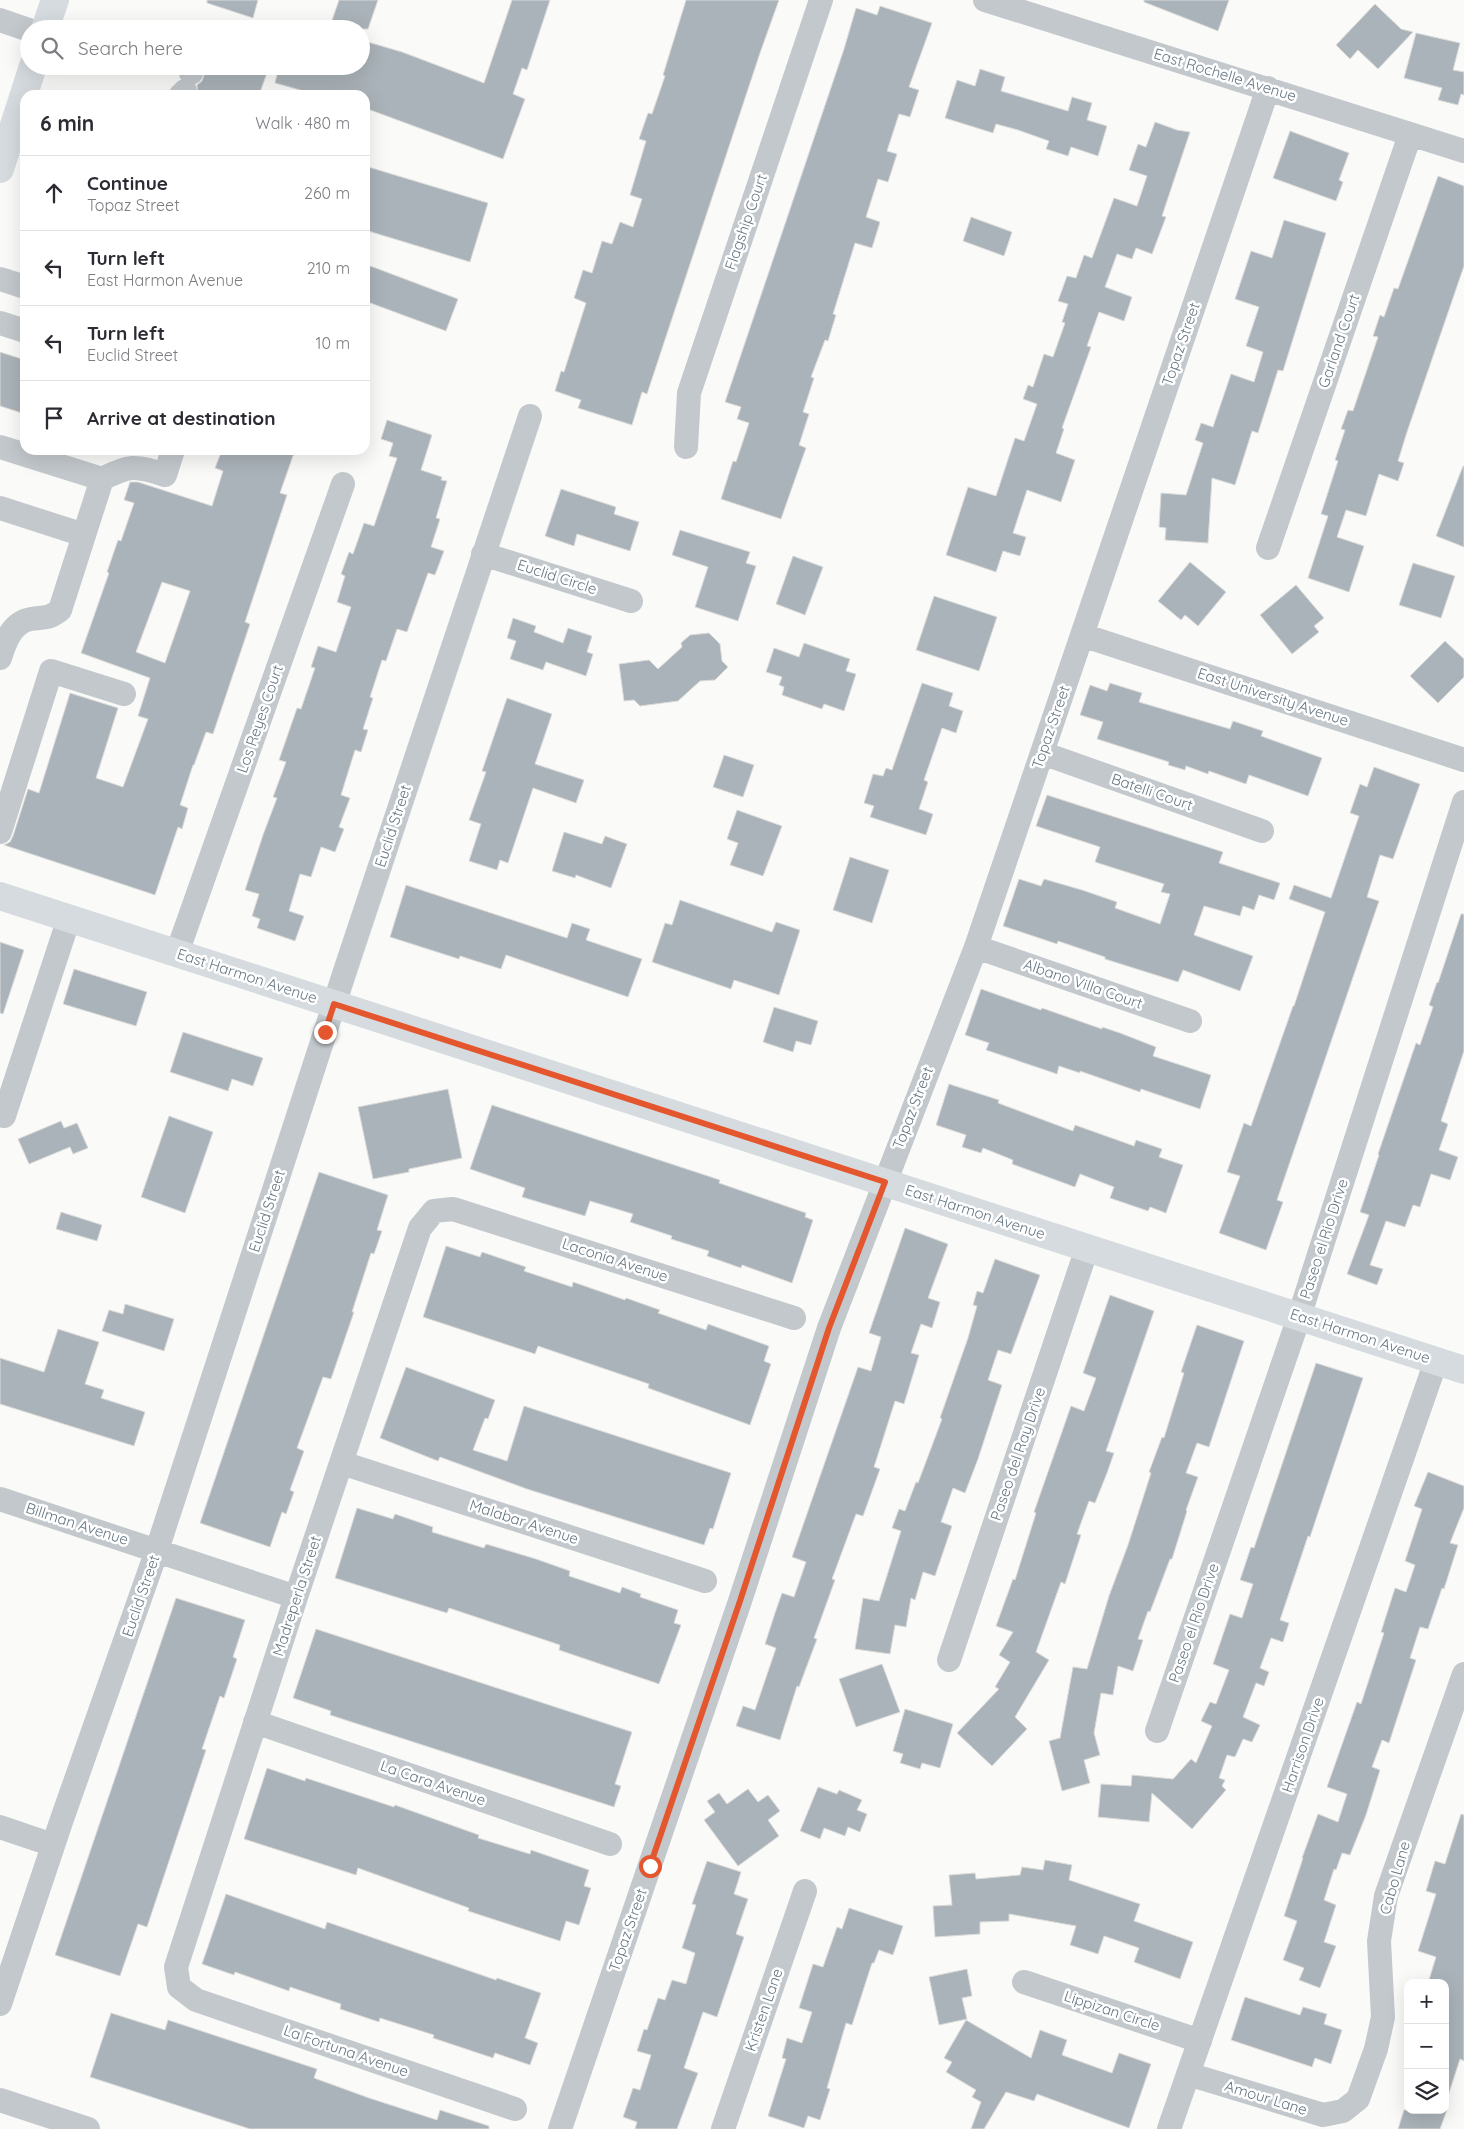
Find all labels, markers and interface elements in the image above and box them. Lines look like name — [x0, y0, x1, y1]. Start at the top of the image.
search box — [20, 20, 370, 75]
icon: search — [38, 34, 66, 62]
text: Search here — [78, 36, 183, 60]
street label: East Rochelle Avenue — [1151, 44, 1299, 105]
text: 6 min — [40, 110, 94, 136]
text: Walk · 480 m — [255, 113, 350, 133]
text: Continue — [87, 171, 168, 195]
street label: Flagship Court — [720, 171, 771, 272]
icon: ahead — [40, 179, 68, 207]
text: 260 m — [304, 183, 350, 203]
text: Topaz Street — [87, 195, 180, 215]
text: Turn left — [87, 246, 165, 270]
icon: left — [40, 254, 68, 282]
text: 210 m — [307, 258, 350, 278]
text: East Harmon Avenue — [87, 270, 243, 290]
street label: Garland Court — [1314, 291, 1363, 390]
street label: Topaz Street — [1157, 300, 1204, 388]
text: Turn left — [87, 321, 165, 345]
icon: left — [40, 329, 68, 357]
text: 10 m — [316, 333, 350, 353]
text: Euclid Street — [87, 345, 178, 365]
icon: arrive — [40, 404, 68, 432]
text: Arrive at destination — [87, 406, 276, 430]
street label: Euclid Circle — [515, 555, 599, 598]
street label: Los Reyes Court — [232, 662, 287, 775]
street label: East University Avenue — [1195, 663, 1351, 730]
street label: Topaz Street — [1027, 683, 1074, 771]
street label: Batelli Court — [1109, 769, 1195, 814]
street label: Euclid Street — [370, 782, 415, 869]
street label: East Harmon Avenue — [175, 944, 320, 1007]
street label: Albano Villa Court — [1021, 954, 1145, 1013]
route end — [314, 1021, 337, 1044]
street label: Topaz Street — [888, 1064, 937, 1152]
street label: Euclid Street — [244, 1167, 289, 1254]
street label: Paseo el Rio Drive — [1295, 1176, 1352, 1301]
street label: East Harmon Avenue — [903, 1180, 1048, 1243]
street label: Laconia Avenue — [560, 1233, 671, 1286]
street label: East Harmon Avenue — [1288, 1304, 1433, 1367]
street label: Paseo del Ray Drive — [986, 1385, 1049, 1523]
street label: Malabar Avenue — [467, 1495, 581, 1548]
street label: Billman Avenue — [23, 1498, 131, 1549]
street label: Madreperla Street — [268, 1533, 325, 1658]
street label: Euclid Street — [118, 1552, 163, 1639]
street label: Paseo el Rio Drive — [1164, 1561, 1223, 1685]
street label: Harrison Drive — [1277, 1695, 1328, 1795]
street label: La Cara Avenue — [378, 1756, 488, 1809]
street label: Cabo Lane — [1375, 1839, 1414, 1917]
route start — [639, 1855, 662, 1878]
street label: Topaz Street — [604, 1886, 651, 1974]
street label: Kristen Lane — [740, 1966, 787, 2054]
map controls — [1404, 1979, 1449, 2114]
button: + — [1404, 1979, 1449, 2024]
street label: Lippizan Circle — [1062, 1986, 1162, 2035]
street label: La Fortuna Avenue — [281, 2020, 411, 2081]
button: − — [1404, 2024, 1449, 2069]
button: layers — [1404, 2069, 1449, 2114]
street label: Amour Lane — [1223, 2076, 1310, 2119]

